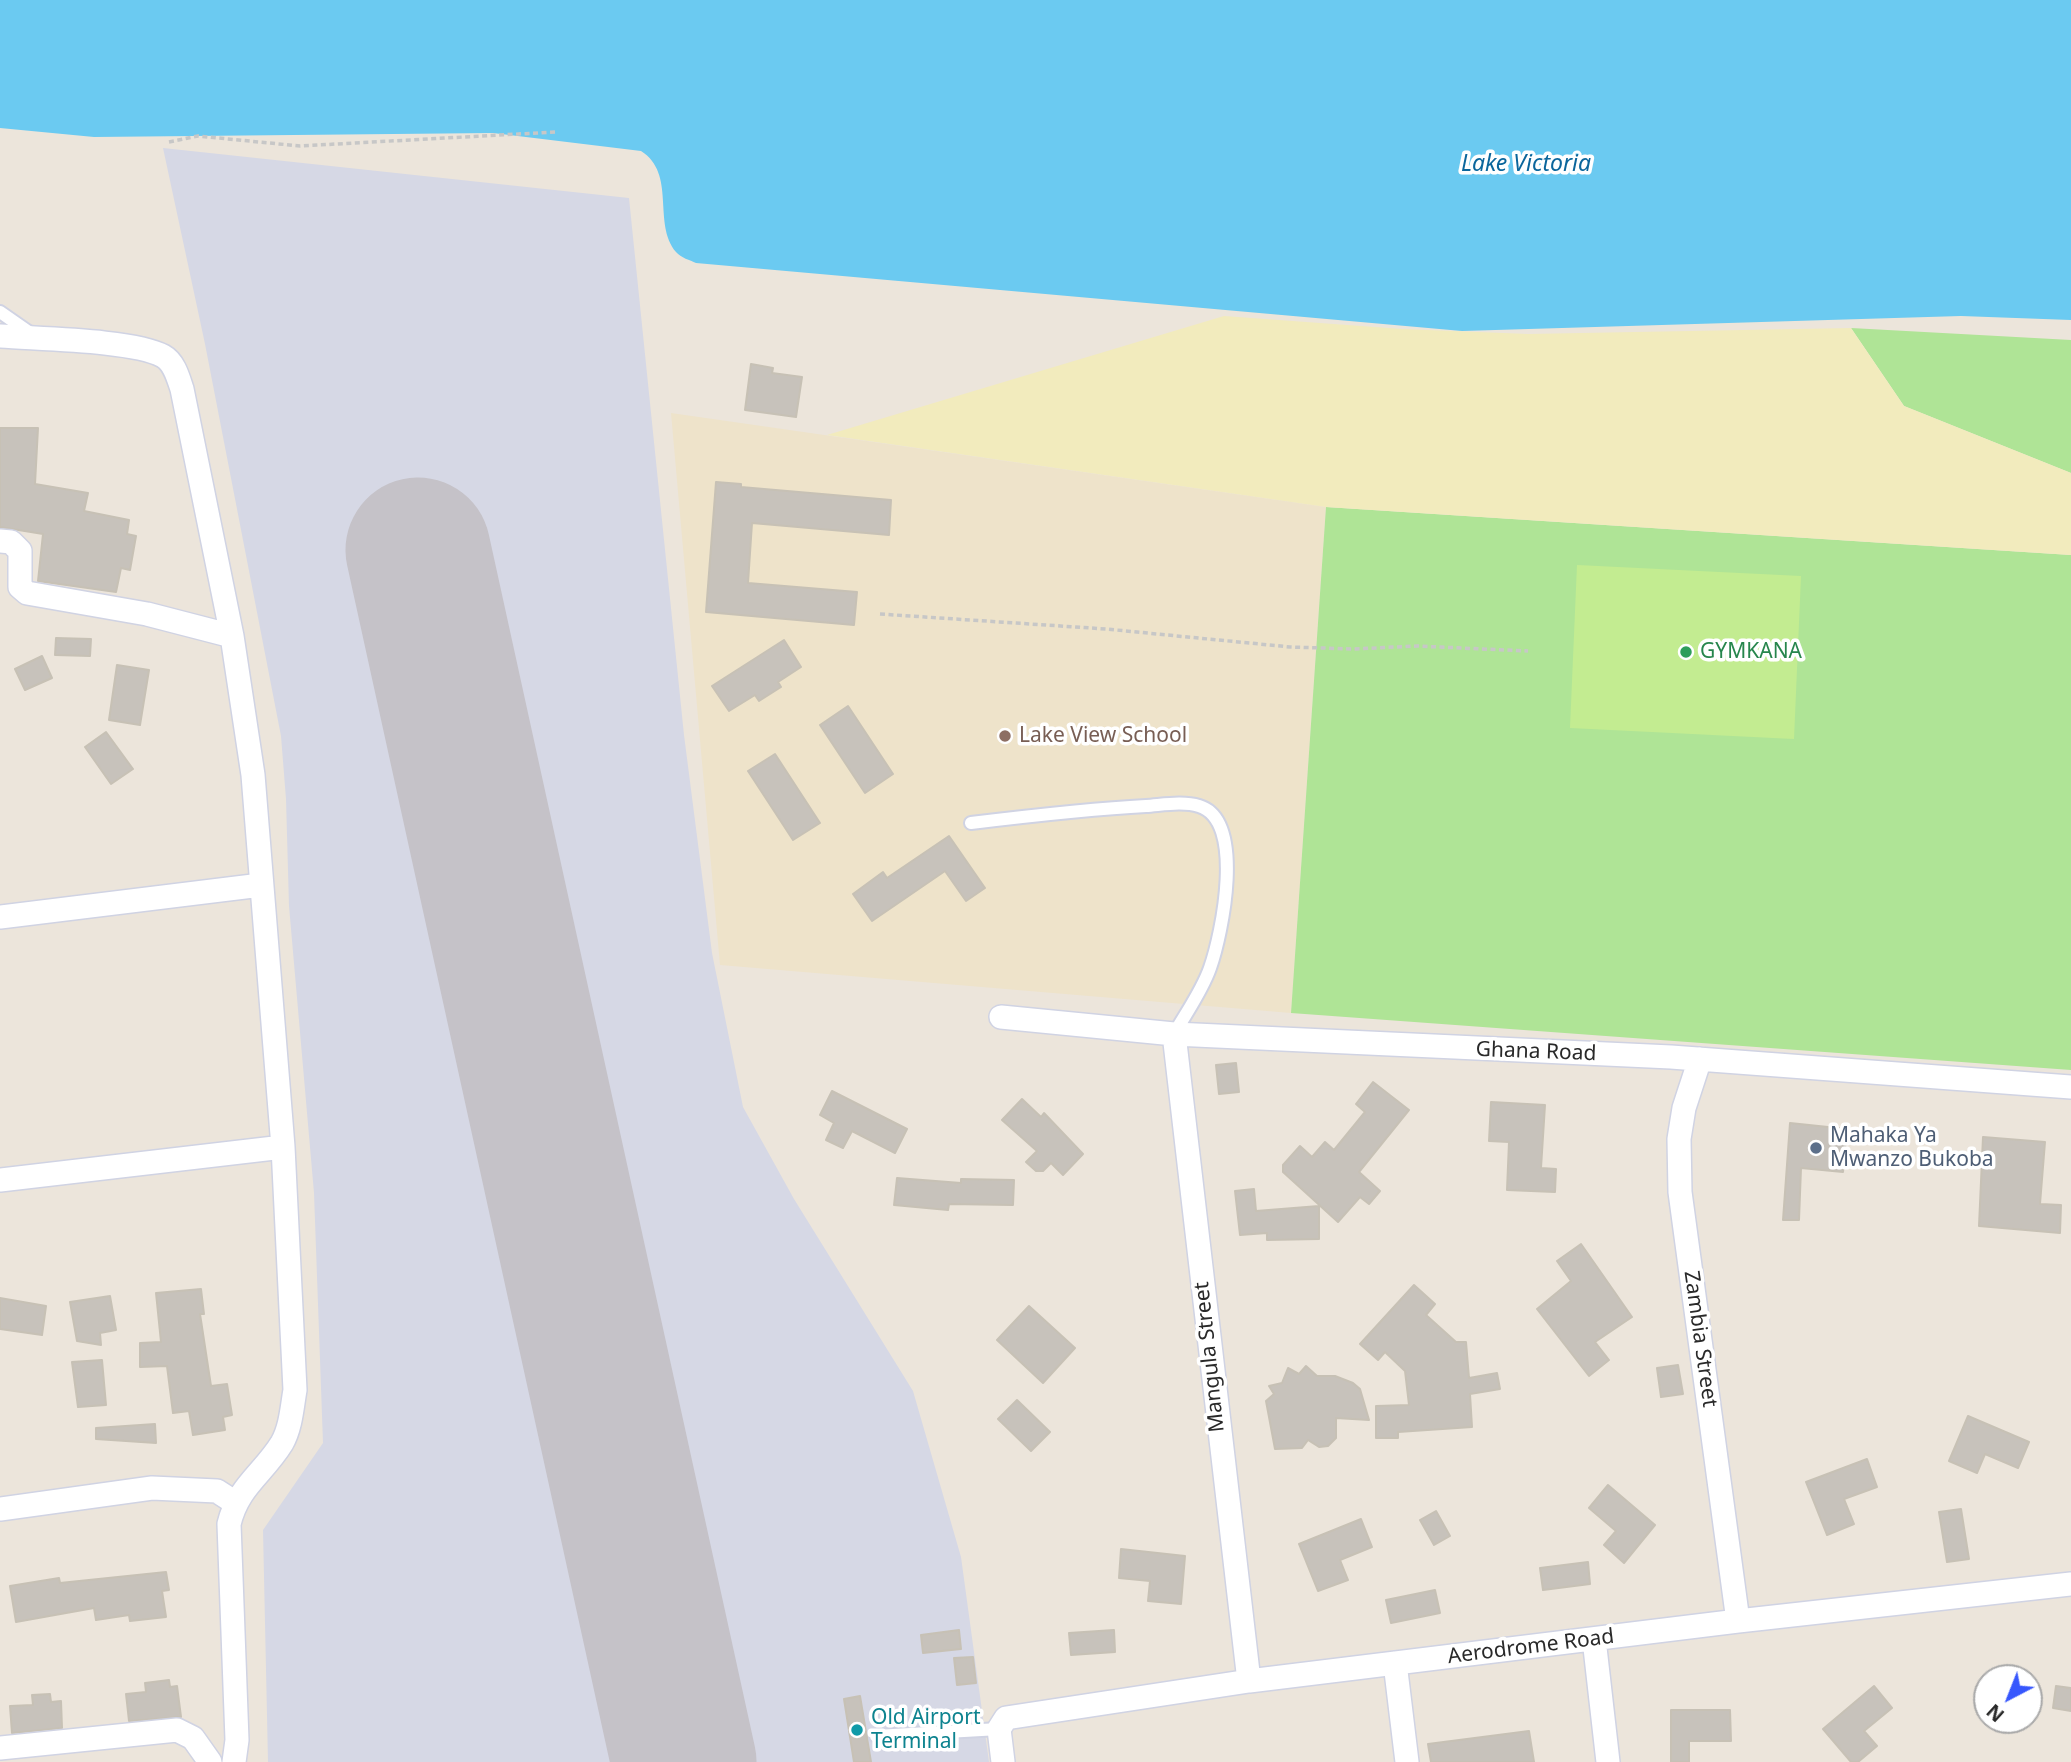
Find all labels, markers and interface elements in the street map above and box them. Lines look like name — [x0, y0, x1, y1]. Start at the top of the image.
water label: Lake Victoria — [1461, 150, 1591, 178]
place label: GYMKANA — [1700, 639, 1802, 665]
marker: GYMKANA — [1678, 644, 1694, 660]
place label: Lake View School — [1019, 723, 1187, 749]
marker: Lake View School — [997, 728, 1013, 744]
street label: Ghana Road — [1475, 1037, 1597, 1067]
place label: Mahaka Ya Mwanzo Bukoba — [1830, 1123, 1994, 1173]
marker: Mahaka Ya Mwanzo Bukoba — [1808, 1140, 1824, 1156]
street label: Zambia Street — [1678, 1269, 1722, 1409]
street label: Mangula Street — [1190, 1281, 1230, 1433]
street label: Aerodrome Road — [1446, 1624, 1616, 1670]
north arrow — [1973, 1664, 2043, 1734]
text: N — [1981, 1698, 2010, 1728]
place label: Old Airport Terminal — [871, 1705, 981, 1755]
marker: Old Airport Terminal — [849, 1722, 865, 1738]

